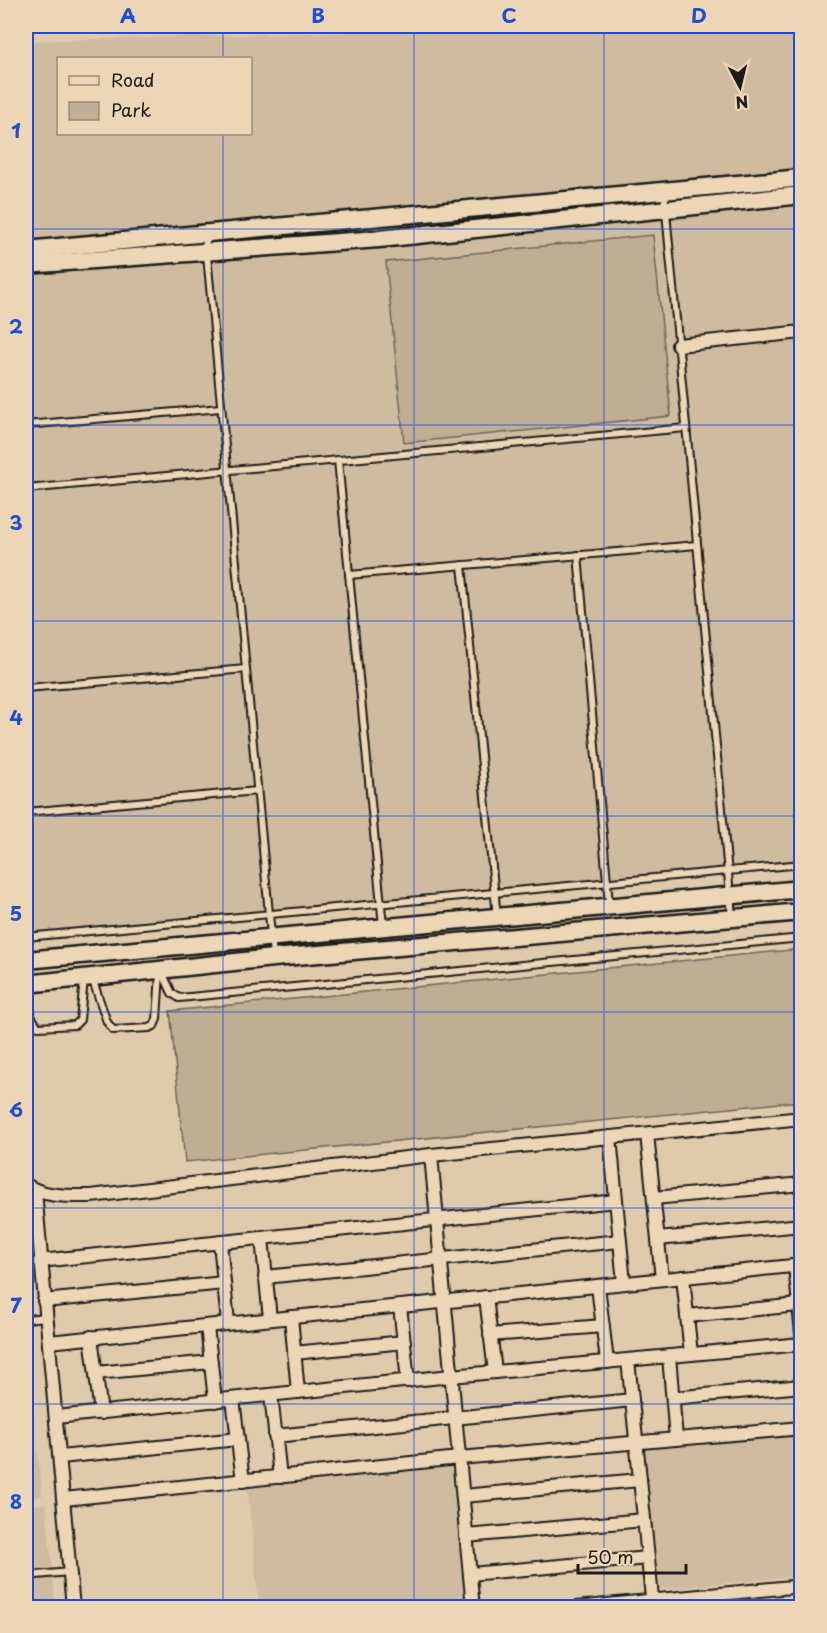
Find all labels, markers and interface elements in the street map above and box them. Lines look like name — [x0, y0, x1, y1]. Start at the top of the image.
text: A — [120, 0, 136, 30]
text: B — [311, 0, 325, 30]
text: C — [501, 0, 517, 30]
text: D — [691, 0, 707, 30]
legend — [57, 57, 252, 135]
north arrow — [710, 57, 770, 117]
text: Road — [111, 66, 155, 93]
text: N — [734, 90, 750, 116]
text: Park — [111, 96, 151, 123]
text: 1 — [11, 115, 21, 145]
text: 2 — [9, 311, 23, 341]
text: 3 — [9, 507, 23, 537]
text: 4 — [9, 702, 23, 732]
text: 5 — [10, 898, 22, 928]
text: 6 — [9, 1094, 23, 1124]
text: 7 — [10, 1290, 22, 1320]
text: 8 — [10, 1486, 22, 1516]
scale bar — [578, 1537, 686, 1575]
text: 50 m — [587, 1543, 634, 1570]

